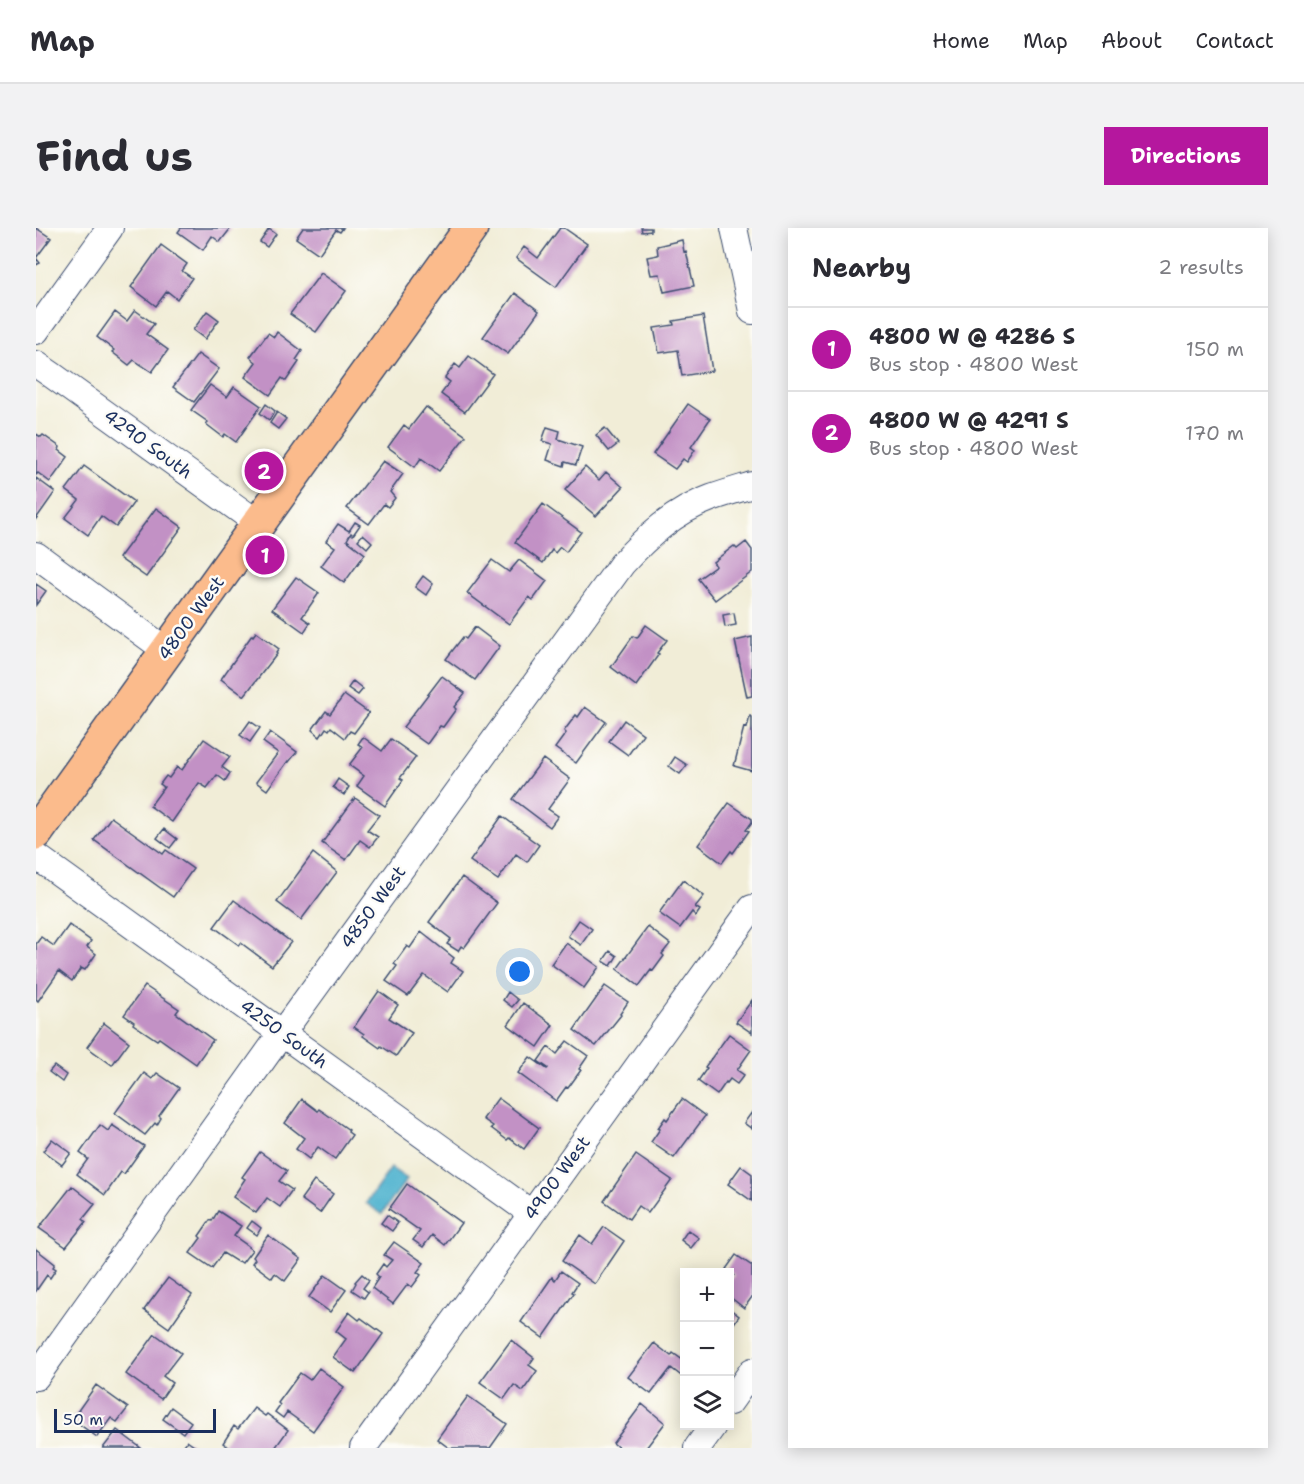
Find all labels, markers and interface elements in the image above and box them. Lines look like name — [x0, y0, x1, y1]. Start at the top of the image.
text: Map — [30, 22, 95, 60]
text: Home — [932, 27, 990, 55]
text: Map — [1023, 27, 1068, 55]
text: About — [1101, 27, 1162, 55]
text: Contact — [1195, 27, 1274, 55]
button: Directions — [1104, 127, 1268, 185]
text: Find us — [36, 128, 193, 184]
text: Nearby — [812, 250, 911, 285]
text: 2 results — [1158, 254, 1244, 280]
text: 4800 W @ 4286 S — [869, 322, 1075, 351]
text: 1 — [827, 336, 836, 362]
text: 150 m — [1186, 336, 1244, 362]
text: Bus stop · 4800 West — [869, 351, 1079, 377]
street label: 4290 South — [99, 404, 197, 484]
text: 4800 W @ 4291 S — [869, 406, 1069, 435]
text: 2 — [825, 420, 839, 446]
text: 170 m — [1185, 420, 1244, 446]
text: Bus stop · 4800 West — [869, 435, 1079, 461]
pin: 2 — [244, 448, 284, 494]
pin: 1 — [246, 532, 284, 578]
street label: 4800 West — [152, 571, 230, 665]
street label: 4850 West — [335, 861, 411, 953]
your location — [505, 957, 534, 986]
street label: 4250 South — [235, 994, 333, 1074]
street label: 4900 West — [518, 1131, 596, 1225]
map controls — [680, 1268, 734, 1430]
button: + — [680, 1268, 734, 1322]
button: − — [680, 1322, 734, 1376]
button: layers — [680, 1376, 734, 1430]
scale bar — [54, 1406, 216, 1434]
text: 50 m — [63, 1409, 103, 1430]

